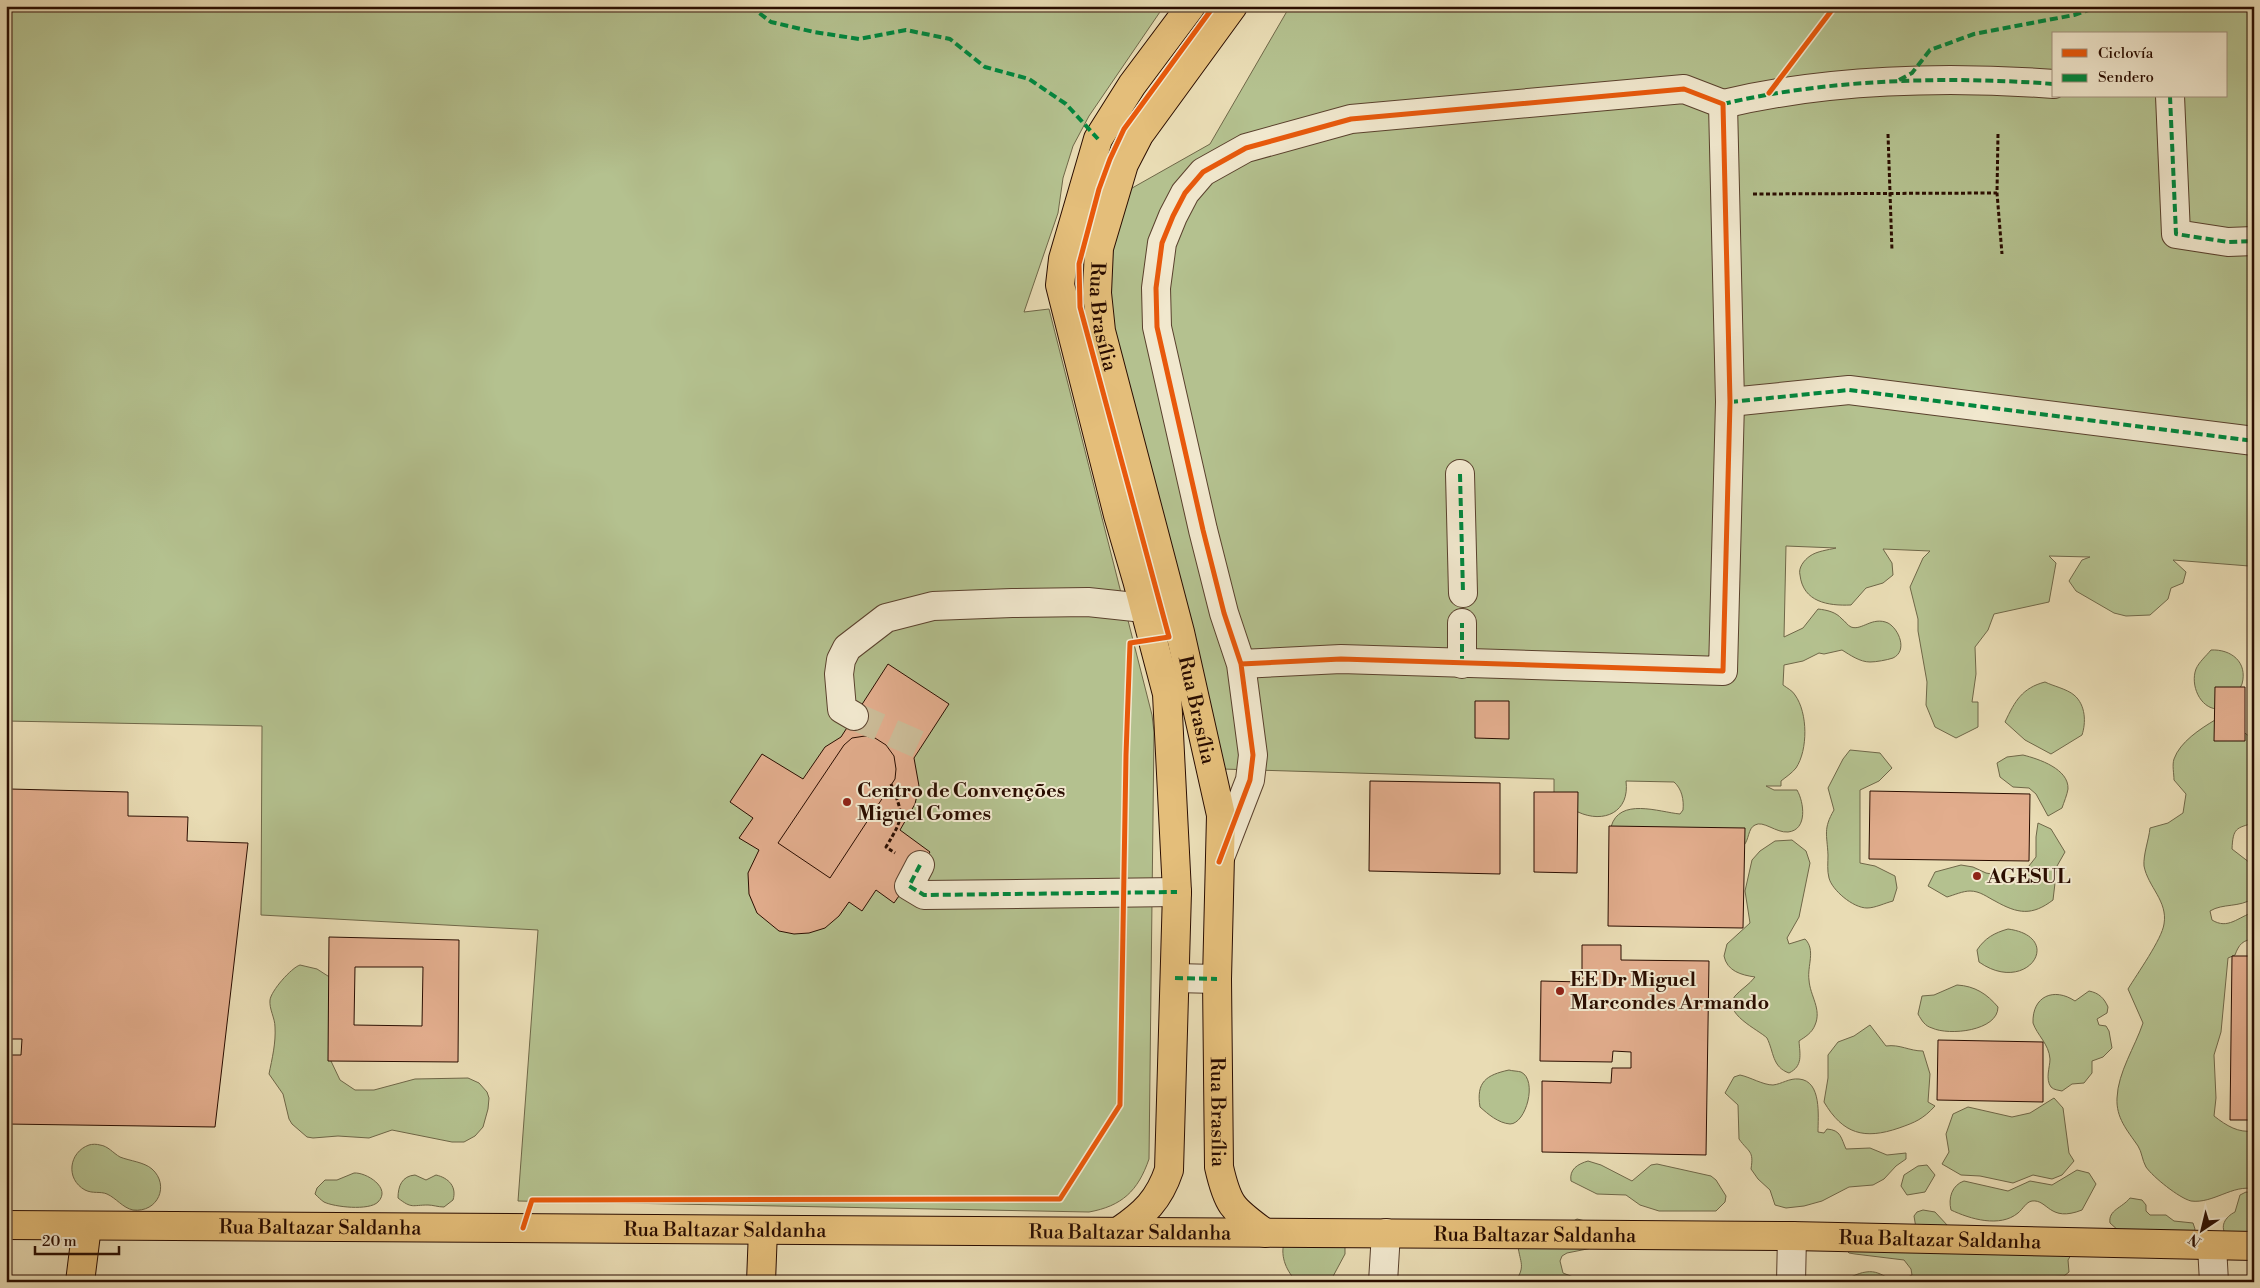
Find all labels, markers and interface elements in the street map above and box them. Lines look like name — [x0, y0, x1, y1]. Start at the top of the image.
legend — [2052, 32, 2228, 98]
text: Ciclovía — [2098, 44, 2154, 63]
text: Sendero — [2098, 68, 2154, 87]
street label: Rua Brasília — [1083, 261, 1122, 375]
street label: Rua Brasília — [1172, 654, 1220, 767]
place label: Centro de Convenções Miguel Gomes — [857, 779, 1065, 827]
marker: Centro de Convenções Miguel Gomes — [841, 796, 853, 808]
place label: AGESUL — [1986, 865, 2071, 890]
marker: AGESUL — [1971, 870, 1983, 882]
place label: EE Dr Miguel Marcondes Armando — [1570, 968, 1769, 1016]
marker: EE Dr Miguel Marcondes Armando — [1554, 985, 1566, 997]
street label: Rua Brasília — [1204, 1057, 1230, 1168]
north arrow — [2178, 1206, 2228, 1256]
street label: Rua Baltazar Saldanha — [219, 1215, 422, 1242]
street label: Rua Baltazar Saldanha — [624, 1218, 827, 1244]
street label: Rua Baltazar Saldanha — [1029, 1220, 1232, 1247]
scale bar — [35, 1223, 119, 1255]
street label: Rua Baltazar Saldanha — [1434, 1223, 1637, 1249]
street label: Rua Baltazar Saldanha — [1838, 1226, 2042, 1255]
text: N — [2185, 1229, 2205, 1250]
text: 20 m — [42, 1232, 77, 1251]

